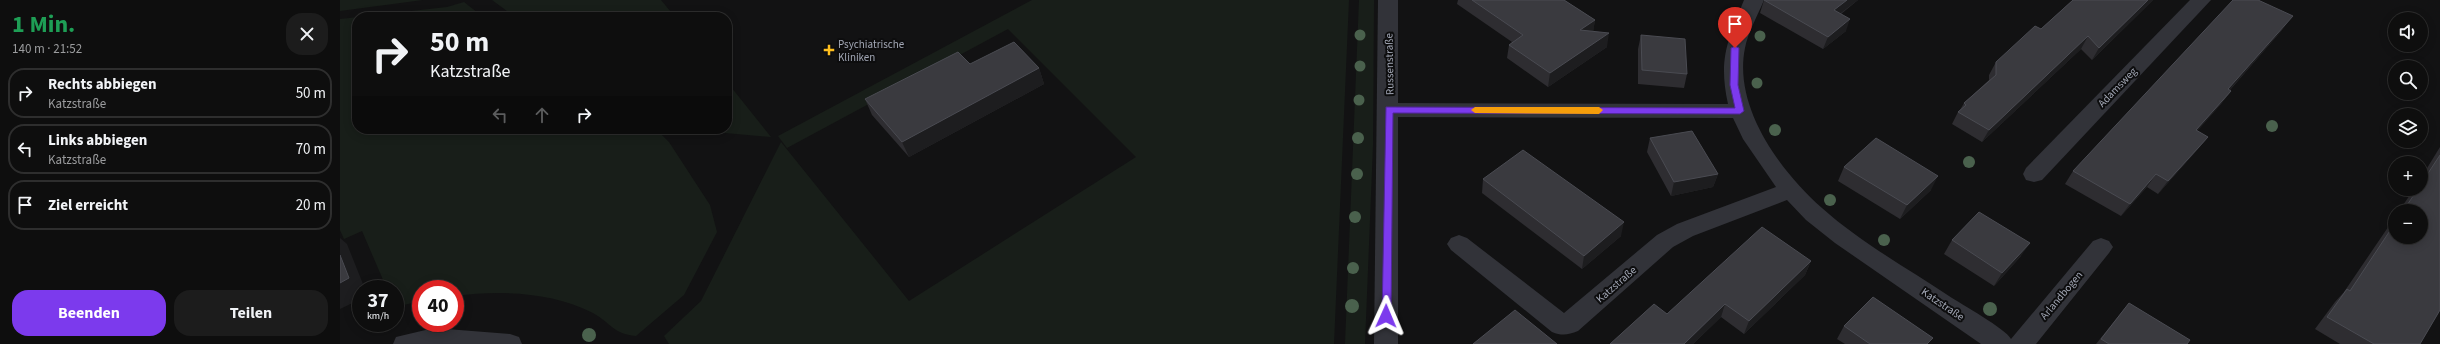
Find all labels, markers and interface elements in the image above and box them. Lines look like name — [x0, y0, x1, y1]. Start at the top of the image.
text: 1 Min. — [12, 7, 75, 42]
pin — [1718, 7.0, 1752, 48]
map controls — [2388, 12, 2428, 244]
button: sound — [2388, 12, 2428, 52]
button: close — [286, 13, 328, 55]
icon: arrive — [1724, 13, 1746, 35]
text: 50 m — [430, 22, 489, 62]
icon: right — [364, 28, 416, 80]
street label: Russenstraße — [1381, 32, 1398, 95]
place label: Psychiatrische Kliniken — [838, 37, 905, 65]
text: 140 m · 21:52 — [12, 40, 82, 58]
marker: Psychiatrische Kliniken — [823, 44, 835, 56]
text: Katzstraße — [430, 59, 510, 84]
button: search — [2388, 60, 2428, 100]
street label: Adamsweg — [2095, 64, 2140, 111]
text: Rechts abbiegen — [48, 74, 157, 95]
icon: right — [14, 82, 36, 104]
text: 50 m — [296, 83, 326, 104]
text: Katzstraße — [48, 95, 106, 113]
icon: left — [489, 104, 511, 126]
icon: ahead — [531, 104, 553, 126]
icon: right — [573, 104, 595, 126]
button: layers — [2388, 108, 2428, 148]
text: Links abbiegen — [48, 130, 147, 151]
icon: left — [14, 138, 36, 160]
text: 70 m — [296, 139, 326, 160]
text: Katzstraße — [48, 151, 106, 169]
button: + — [2388, 156, 2428, 196]
icon: arrive — [14, 194, 36, 216]
text: Ziel erreicht — [48, 195, 128, 216]
text: 20 m — [296, 195, 326, 216]
button: − — [2388, 204, 2428, 244]
street label: Katzstraße — [1593, 262, 1640, 306]
street label: Arlandbogen — [2037, 268, 2086, 323]
speed limit sign: 40 — [412, 280, 464, 332]
street label: Katzstraße — [1918, 284, 1968, 325]
text: 37 — [367, 287, 389, 315]
button: Beenden — [12, 290, 166, 336]
button: Teilen — [174, 290, 328, 336]
position arrow — [1365, 295, 1407, 337]
text: km/h — [367, 309, 389, 323]

